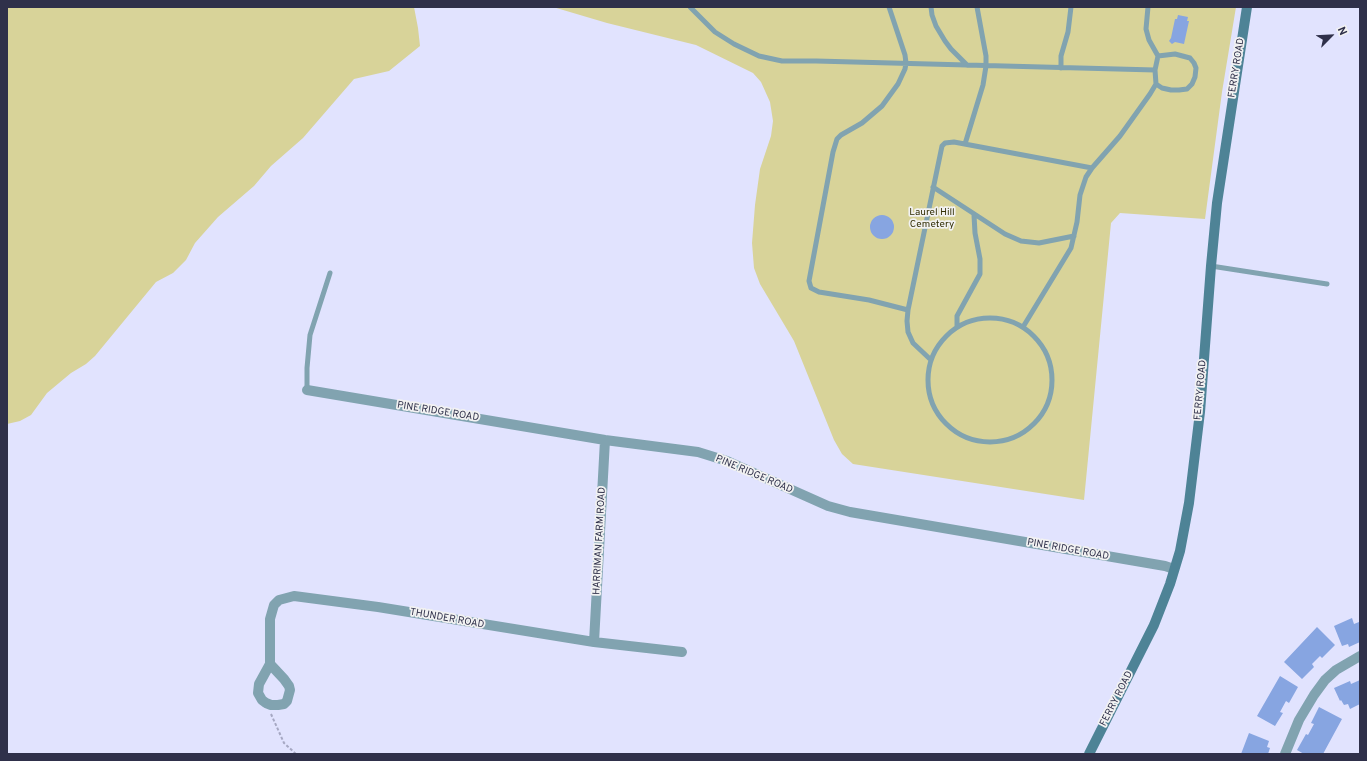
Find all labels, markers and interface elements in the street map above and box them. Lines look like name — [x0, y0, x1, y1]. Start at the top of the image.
north arrow — [1311, 16, 1351, 56]
text: N — [1334, 25, 1350, 38]
street label: FERRY ROAD — [1226, 37, 1248, 99]
park label: Laurel Hill Cemetery — [909, 207, 955, 230]
street label: FERRY ROAD — [1192, 359, 1210, 421]
street label: PINE RIDGE ROAD — [396, 400, 480, 424]
street label: PINE RIDGE ROAD — [714, 453, 794, 497]
street label: HARRIMAN FARM ROAD — [591, 487, 609, 595]
street label: PINE RIDGE ROAD — [1026, 537, 1110, 563]
street label: THUNDER ROAD — [409, 607, 485, 631]
street label: FERRY ROAD — [1098, 669, 1136, 729]

